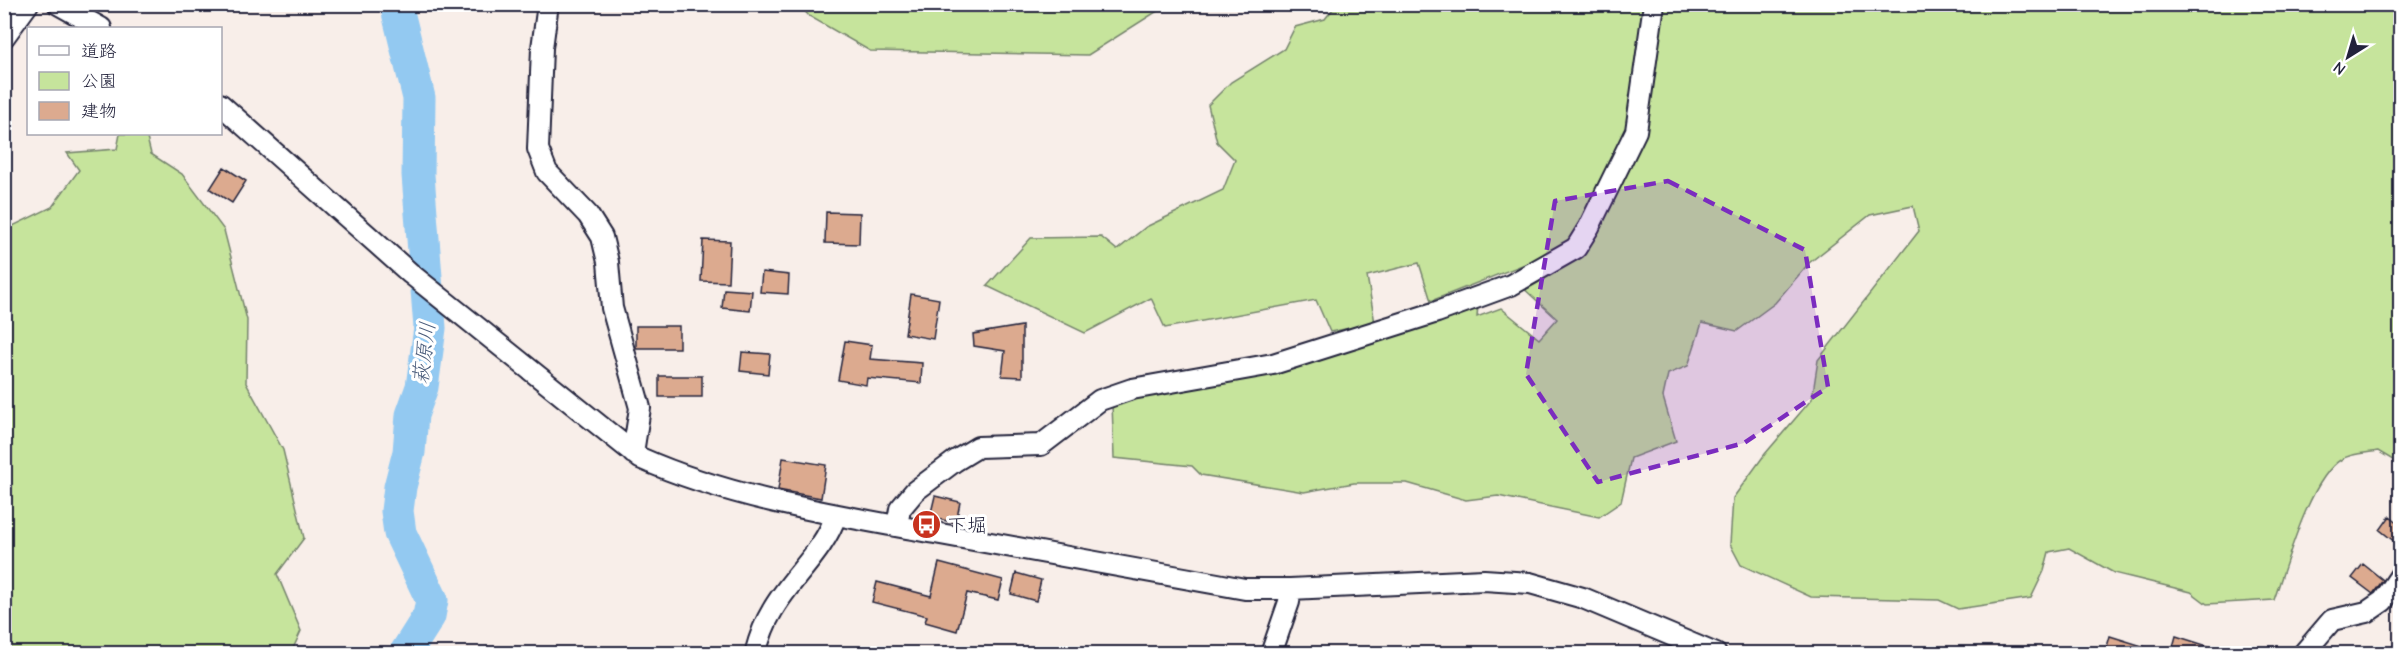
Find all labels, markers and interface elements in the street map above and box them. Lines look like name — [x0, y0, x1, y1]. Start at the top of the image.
legend — [27, 27, 222, 135]
north arrow — [2318, 27, 2378, 87]
text: 道路 — [81, 41, 117, 62]
text: N — [2330, 58, 2349, 79]
text: 公園 — [81, 71, 117, 92]
text: 建物 — [81, 101, 117, 122]
water label: 萩原川 — [408, 320, 440, 386]
bus stop icon: 下堀 — [910, 509, 942, 541]
place label: 下堀 — [947, 514, 987, 537]

